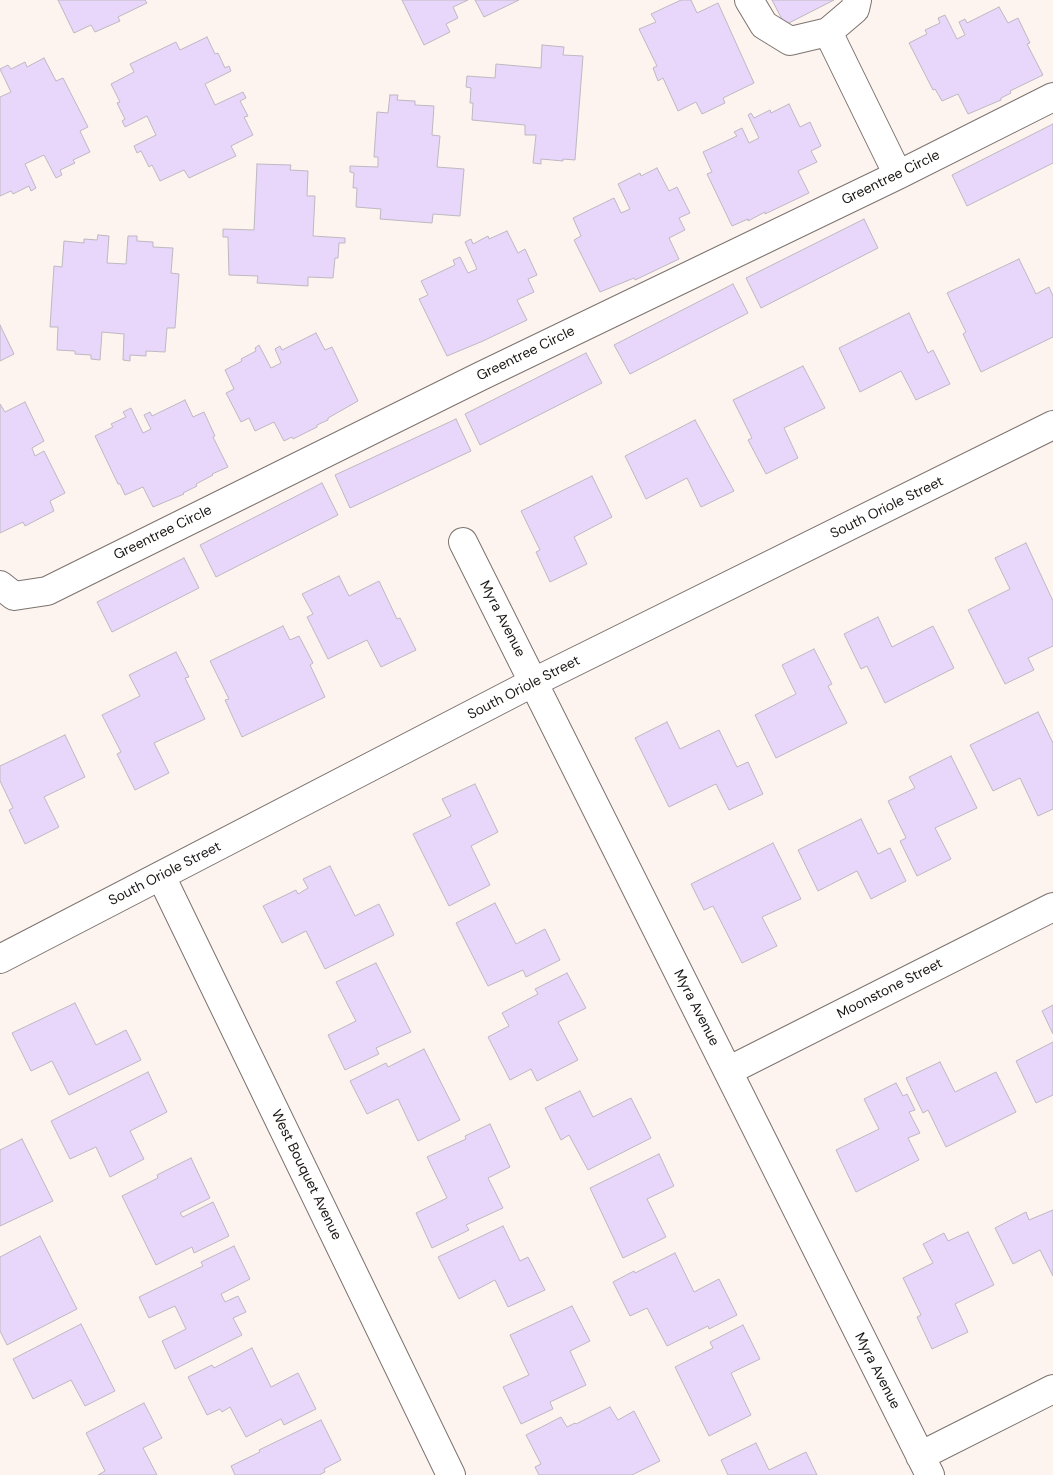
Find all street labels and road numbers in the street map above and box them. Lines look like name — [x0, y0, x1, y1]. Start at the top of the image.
street label: Greentree Circle — [839, 147, 943, 209]
street label: Greentree Circle — [474, 323, 578, 385]
street label: South Oriole Street — [828, 473, 946, 543]
street label: Greentree Circle — [111, 502, 215, 564]
street label: Myra Avenue — [476, 578, 528, 660]
street label: South Oriole Street — [465, 652, 583, 724]
street label: South Oriole Street — [106, 838, 224, 910]
street label: Moonstone Street — [834, 955, 946, 1023]
street label: Myra Avenue — [670, 967, 722, 1049]
street label: West Bouquet Avenue — [267, 1107, 345, 1243]
street label: Myra Avenue — [851, 1330, 903, 1412]

